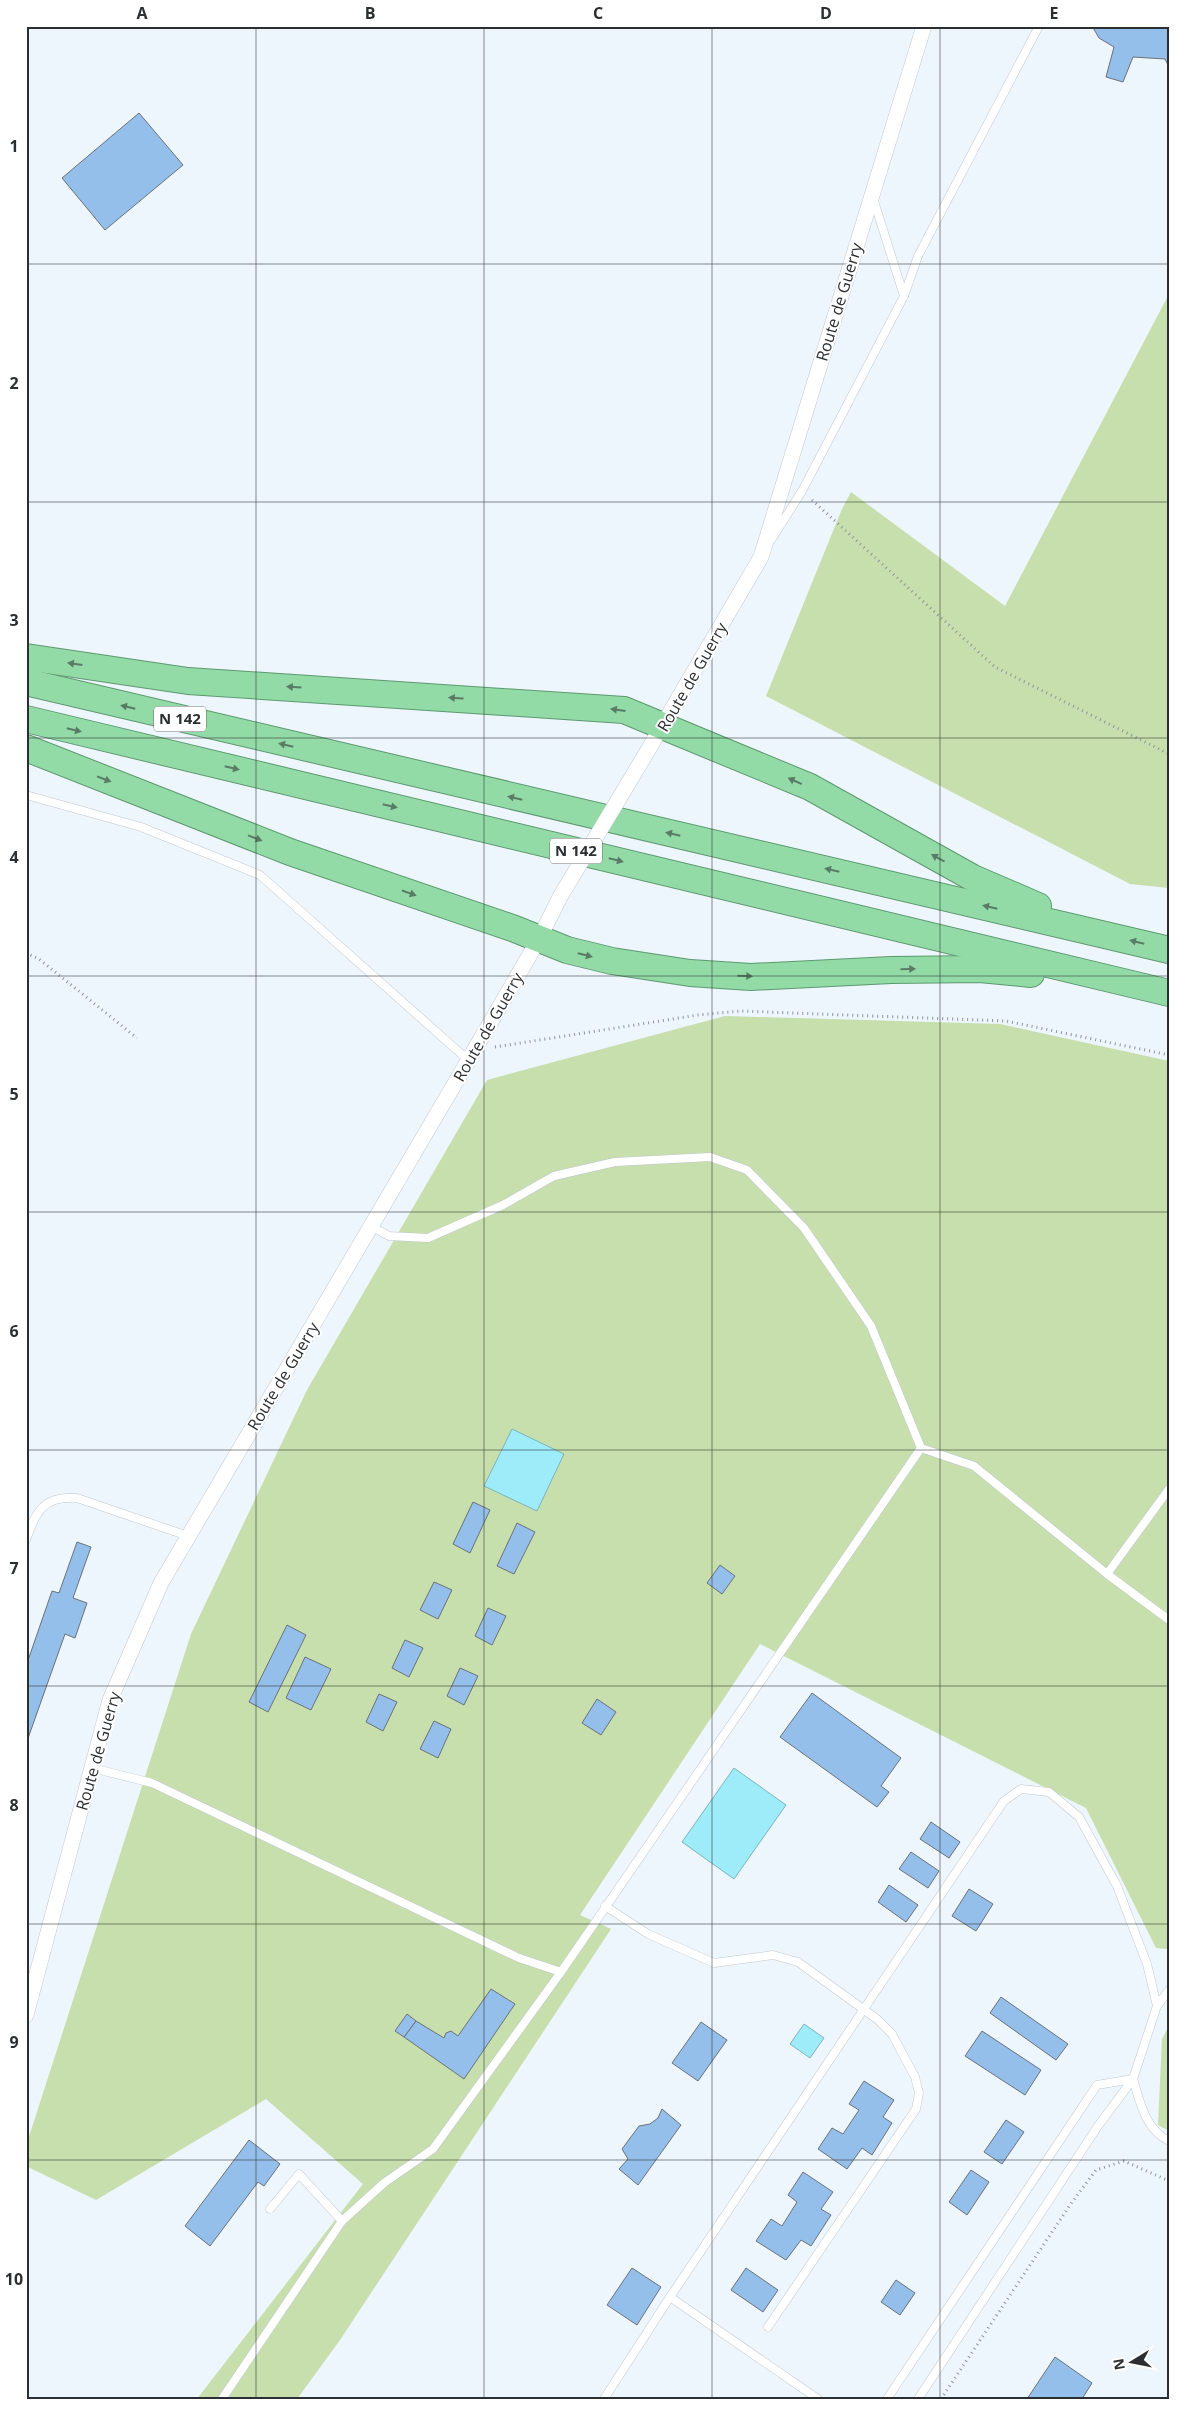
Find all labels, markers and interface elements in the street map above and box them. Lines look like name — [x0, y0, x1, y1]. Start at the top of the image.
text: A — [136, 2, 148, 24]
text: B — [365, 2, 375, 24]
text: C — [593, 2, 603, 24]
text: D — [820, 2, 832, 24]
text: E — [1050, 2, 1059, 24]
text: 1 — [9, 135, 19, 157]
street label: Route de Guerry — [811, 239, 868, 364]
text: 2 — [9, 372, 19, 394]
text: 3 — [9, 609, 19, 631]
street label: Route de Guerry — [652, 618, 733, 736]
one-way arrow — [67, 660, 83, 668]
one-way arrow — [286, 683, 302, 691]
one-way arrow — [448, 693, 464, 701]
one-way arrow — [121, 703, 136, 711]
one-way arrow — [610, 705, 626, 713]
road number: N 142 — [154, 706, 206, 732]
one-way arrow — [66, 726, 81, 734]
one-way arrow — [279, 740, 294, 748]
one-way arrow — [224, 764, 239, 772]
one-way arrow — [97, 775, 112, 783]
one-way arrow — [788, 776, 802, 784]
one-way arrow — [508, 794, 523, 802]
one-way arrow — [382, 802, 397, 810]
one-way arrow — [666, 830, 681, 838]
one-way arrow — [248, 835, 263, 843]
road number: N 142 — [550, 838, 602, 864]
text: 4 — [9, 846, 19, 868]
one-way arrow — [931, 854, 945, 863]
one-way arrow — [608, 856, 623, 864]
one-way arrow — [824, 866, 839, 874]
one-way arrow — [401, 889, 416, 897]
one-way arrow — [983, 903, 998, 911]
one-way arrow — [1130, 938, 1145, 946]
one-way arrow — [577, 951, 592, 959]
one-way arrow — [900, 965, 916, 973]
street label: Route de Guerry — [448, 968, 529, 1086]
one-way arrow — [738, 973, 754, 981]
text: 5 — [9, 1083, 19, 1105]
street label: Route de Guerry — [242, 1317, 325, 1434]
text: 6 — [9, 1320, 19, 1342]
text: 7 — [9, 1557, 19, 1579]
street label: Route de Guerry — [71, 1688, 126, 1813]
text: 8 — [9, 1794, 19, 1816]
text: 9 — [9, 2031, 19, 2053]
text: 10 — [5, 2268, 23, 2290]
north arrow — [1108, 2338, 1158, 2388]
text: N — [1108, 2357, 1129, 2372]

